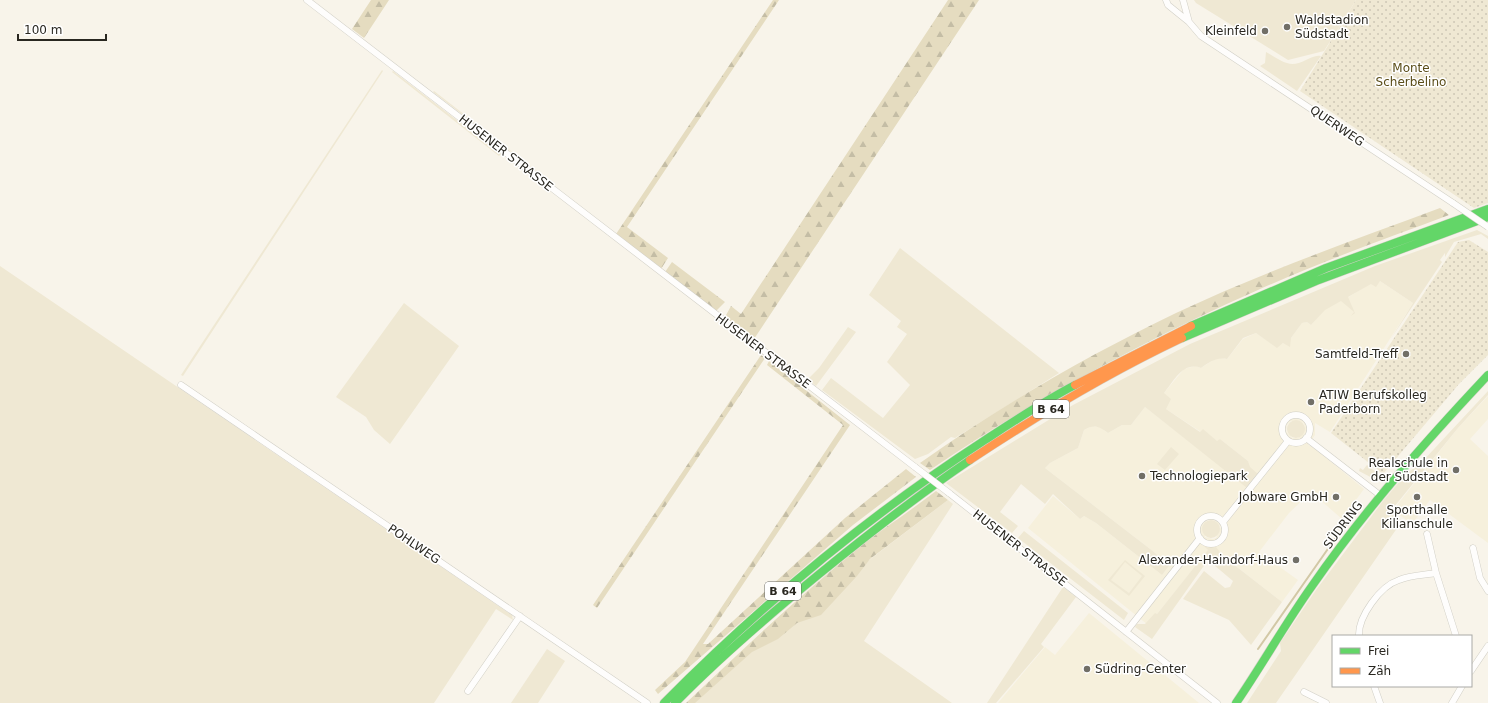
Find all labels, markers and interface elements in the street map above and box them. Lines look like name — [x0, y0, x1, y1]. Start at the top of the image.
place label: Waldstadion Südstadt — [1295, 13, 1369, 41]
scale bar — [18, 16, 106, 42]
marker: Waldstadion Südstadt — [1282, 22, 1292, 32]
text: 100 m — [24, 23, 62, 37]
place label: Kleinfeld — [1205, 24, 1257, 38]
marker: Kleinfeld — [1260, 26, 1270, 36]
park label: Monte Scherbelino — [1376, 61, 1446, 89]
street label: QUERWEG — [1307, 103, 1367, 149]
street label: HUSENER STRASSE — [456, 112, 556, 194]
street label: HUSENER STRASSE — [713, 311, 813, 391]
place label: Samtfeld-Treff — [1315, 347, 1399, 361]
marker: Samtfeld-Treff — [1401, 349, 1411, 359]
place label: ATIW Berufskolleg Paderborn — [1319, 388, 1427, 416]
marker: ATIW Berufskolleg Paderborn — [1306, 397, 1316, 407]
road number: B 64 — [1033, 400, 1069, 418]
place label: Realschule in der Südstadt — [1369, 456, 1448, 484]
marker: Realschule in der Südstadt — [1451, 465, 1461, 475]
place label: Technologiepark — [1149, 469, 1248, 483]
marker: Technologiepark — [1137, 471, 1147, 481]
place label: Jobware GmbH — [1238, 490, 1328, 504]
marker: Jobware GmbH — [1331, 492, 1341, 502]
marker: Sporthalle Kilianschule — [1412, 492, 1422, 502]
street label: SÜDRING — [1319, 497, 1365, 551]
place label: Sporthalle Kilianschule — [1381, 503, 1453, 531]
street label: HUSENER STRASSE — [970, 507, 1070, 589]
street label: POHLWEG — [385, 521, 443, 567]
place label: Alexander-Haindorf-Haus — [1138, 553, 1288, 567]
marker: Alexander-Haindorf-Haus — [1291, 555, 1301, 565]
road number: B 64 — [765, 582, 801, 600]
legend — [1332, 635, 1472, 687]
text: Frei — [1368, 644, 1389, 658]
place label: Südring-Center — [1095, 662, 1186, 676]
marker: Südring-Center — [1082, 664, 1092, 674]
text: Zäh — [1368, 664, 1391, 678]

